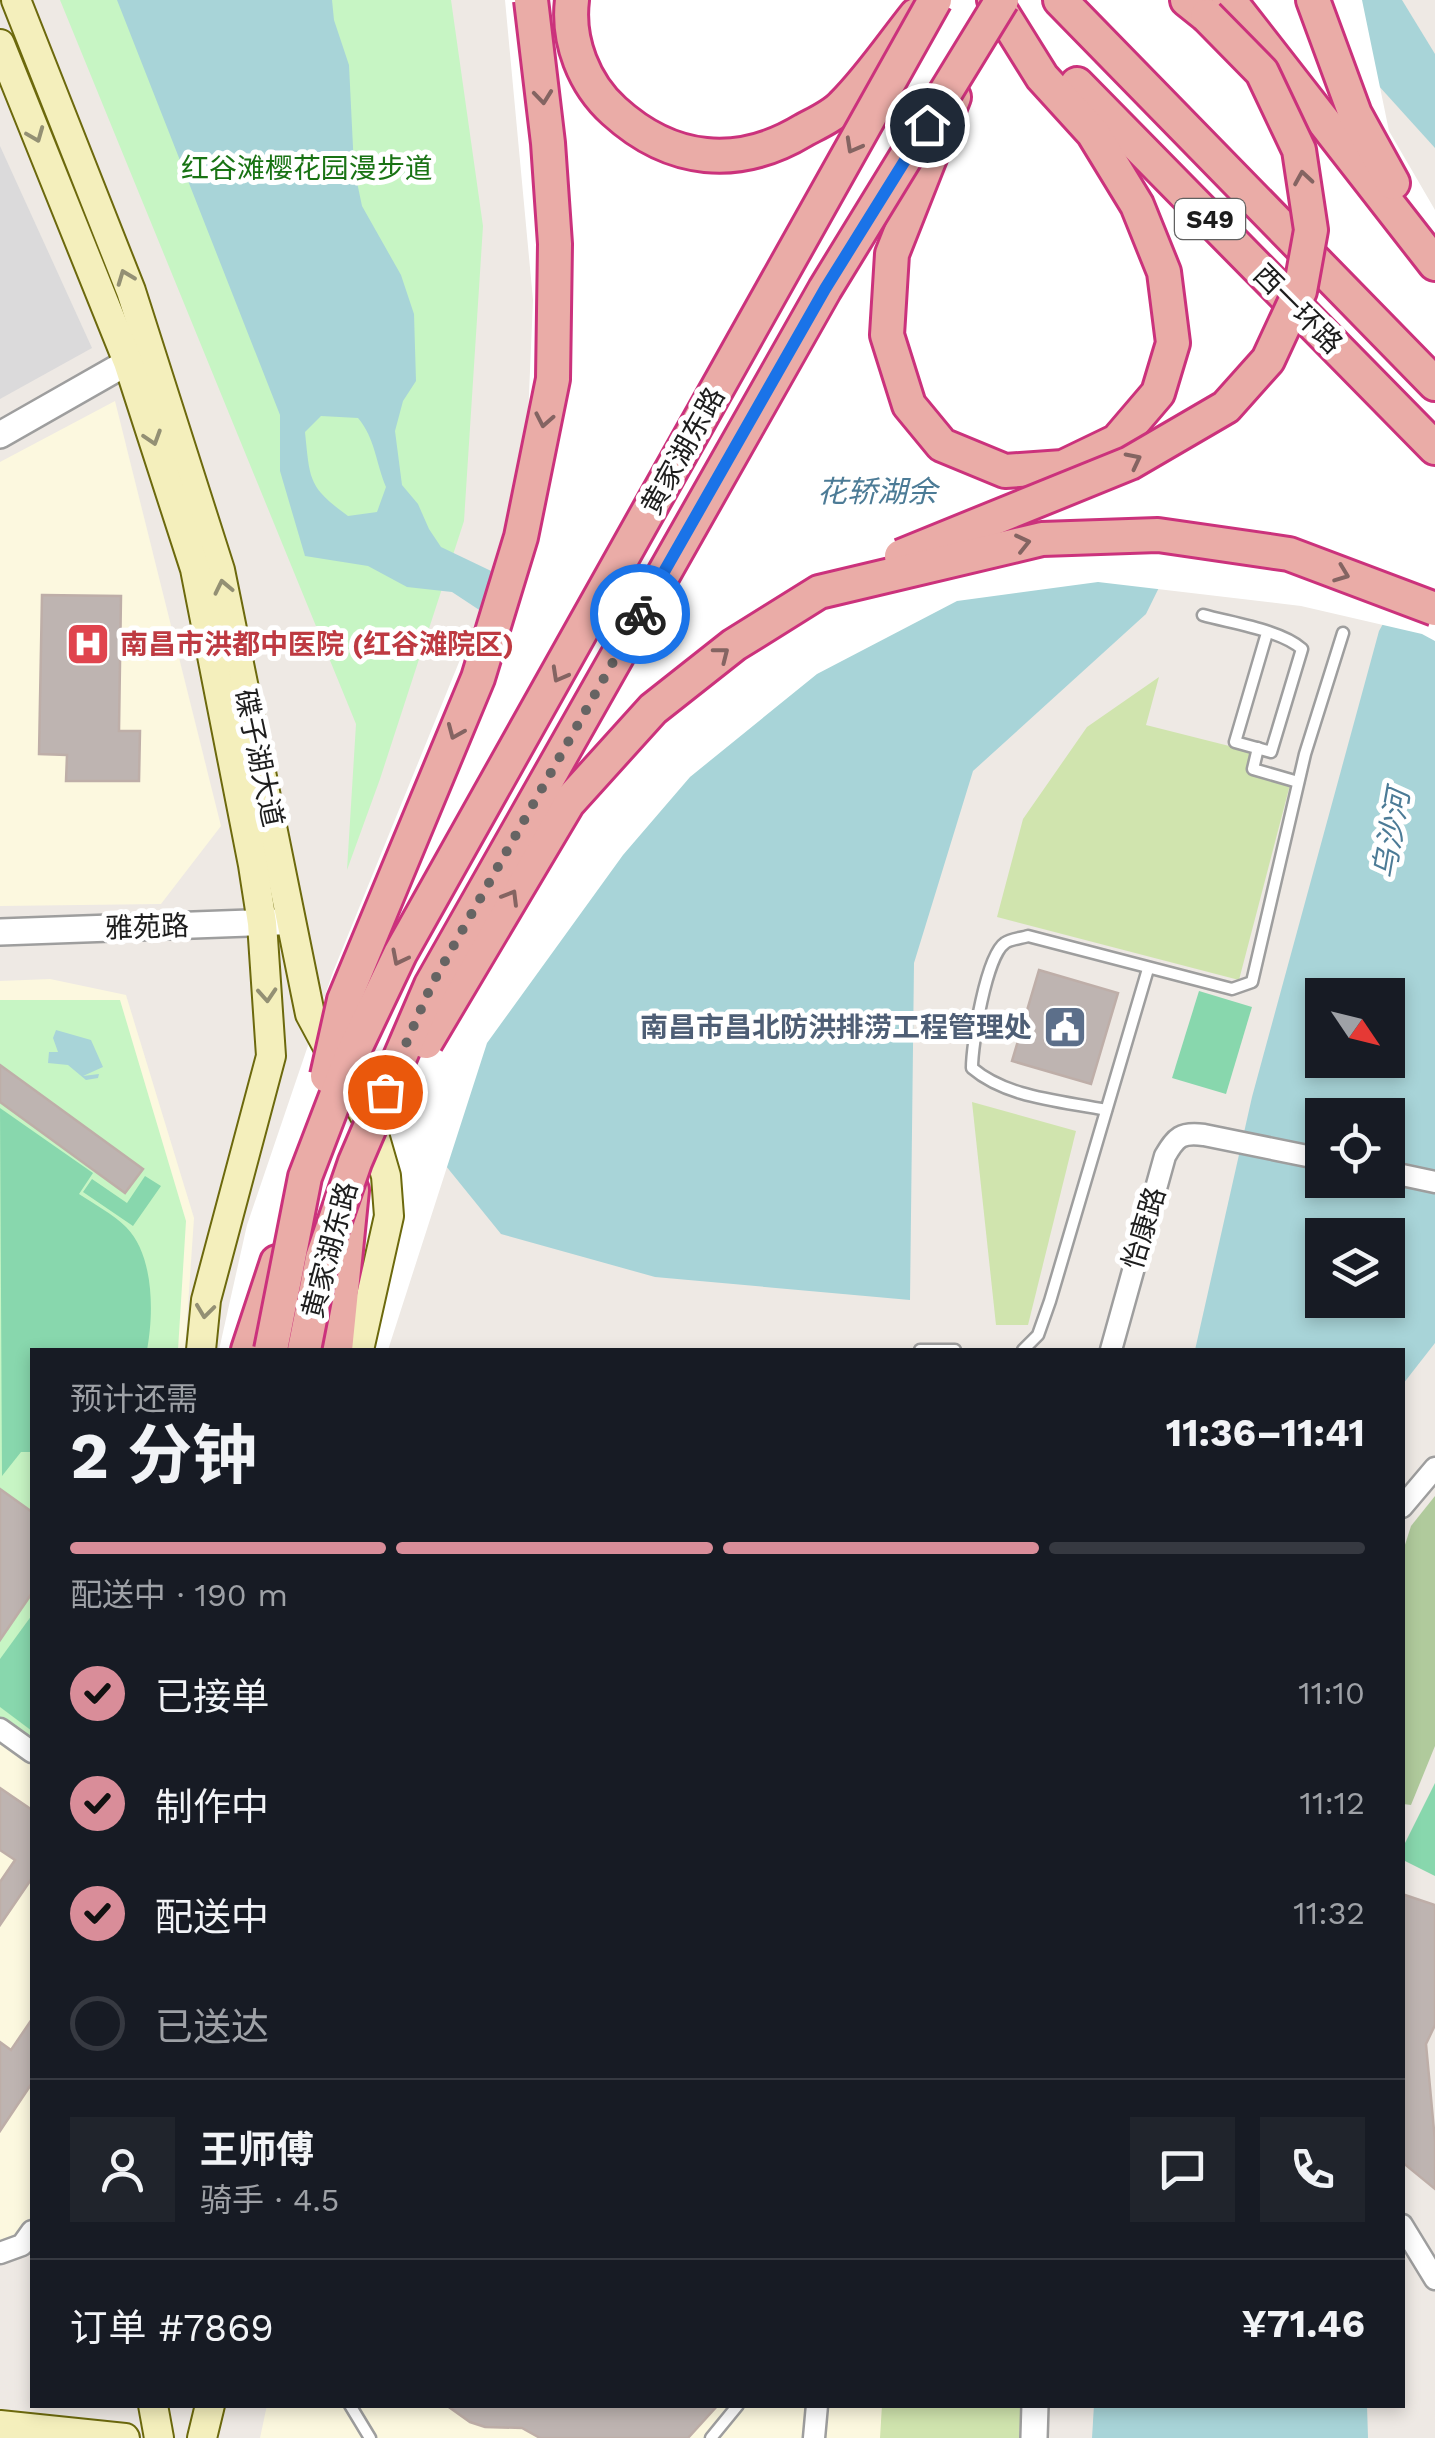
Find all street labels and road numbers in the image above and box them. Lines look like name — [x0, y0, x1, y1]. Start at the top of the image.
road number: S49 — [1175, 199, 1245, 239]
street label: 西一环路 — [1247, 258, 1349, 360]
street label: 黄家湖东路 — [635, 382, 731, 520]
street label: 碟子湖大道 — [228, 686, 290, 830]
street label: 雅苑路 — [104, 909, 190, 945]
street label: 黄家湖东路 — [296, 1178, 364, 1322]
street label: 怡康路 — [1116, 1183, 1172, 1273]

